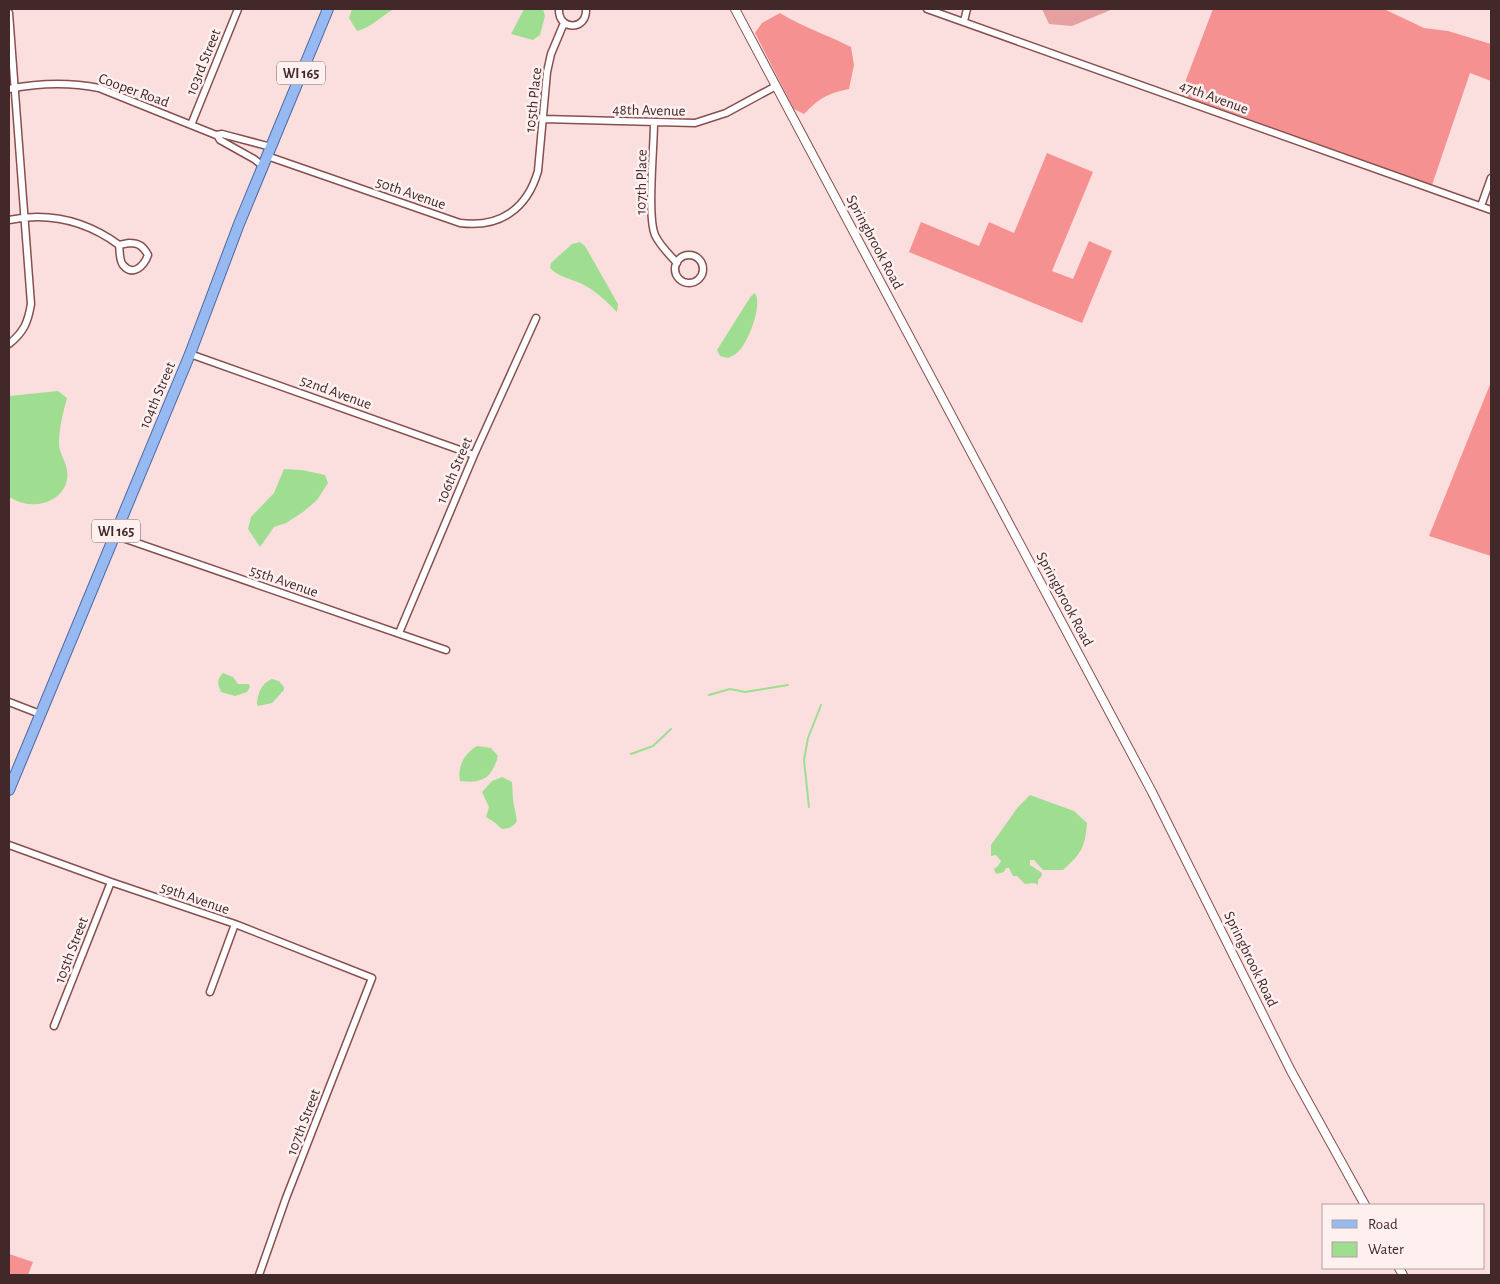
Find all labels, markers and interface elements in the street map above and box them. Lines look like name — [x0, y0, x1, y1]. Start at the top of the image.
street label: 103rd Street — [183, 27, 224, 97]
road number: WI 165 — [277, 62, 325, 84]
street label: 105th Place — [523, 67, 544, 133]
street label: Cooper Road — [97, 71, 171, 110]
street label: 47th Avenue — [1177, 78, 1250, 117]
street label: 48th Avenue — [612, 102, 686, 119]
street label: 107th Place — [633, 149, 650, 215]
street label: 50th Avenue — [374, 175, 448, 212]
street label: Springbrook Road — [843, 193, 906, 292]
street label: 104th Street — [137, 360, 178, 431]
street label: 52nd Avenue — [298, 373, 374, 412]
street label: 106th Street — [434, 435, 475, 506]
road number: WI 165 — [92, 520, 140, 542]
street label: Springbrook Road — [1033, 550, 1096, 649]
street label: 55th Avenue — [248, 563, 320, 600]
street label: 59th Avenue — [158, 880, 231, 917]
street label: Springbrook Road — [1221, 909, 1280, 1010]
street label: 105th Street — [52, 915, 91, 985]
street label: 107th Street — [284, 1087, 323, 1157]
legend — [1322, 1204, 1485, 1269]
text: Road — [1368, 1217, 1398, 1232]
text: Water — [1368, 1242, 1404, 1257]

